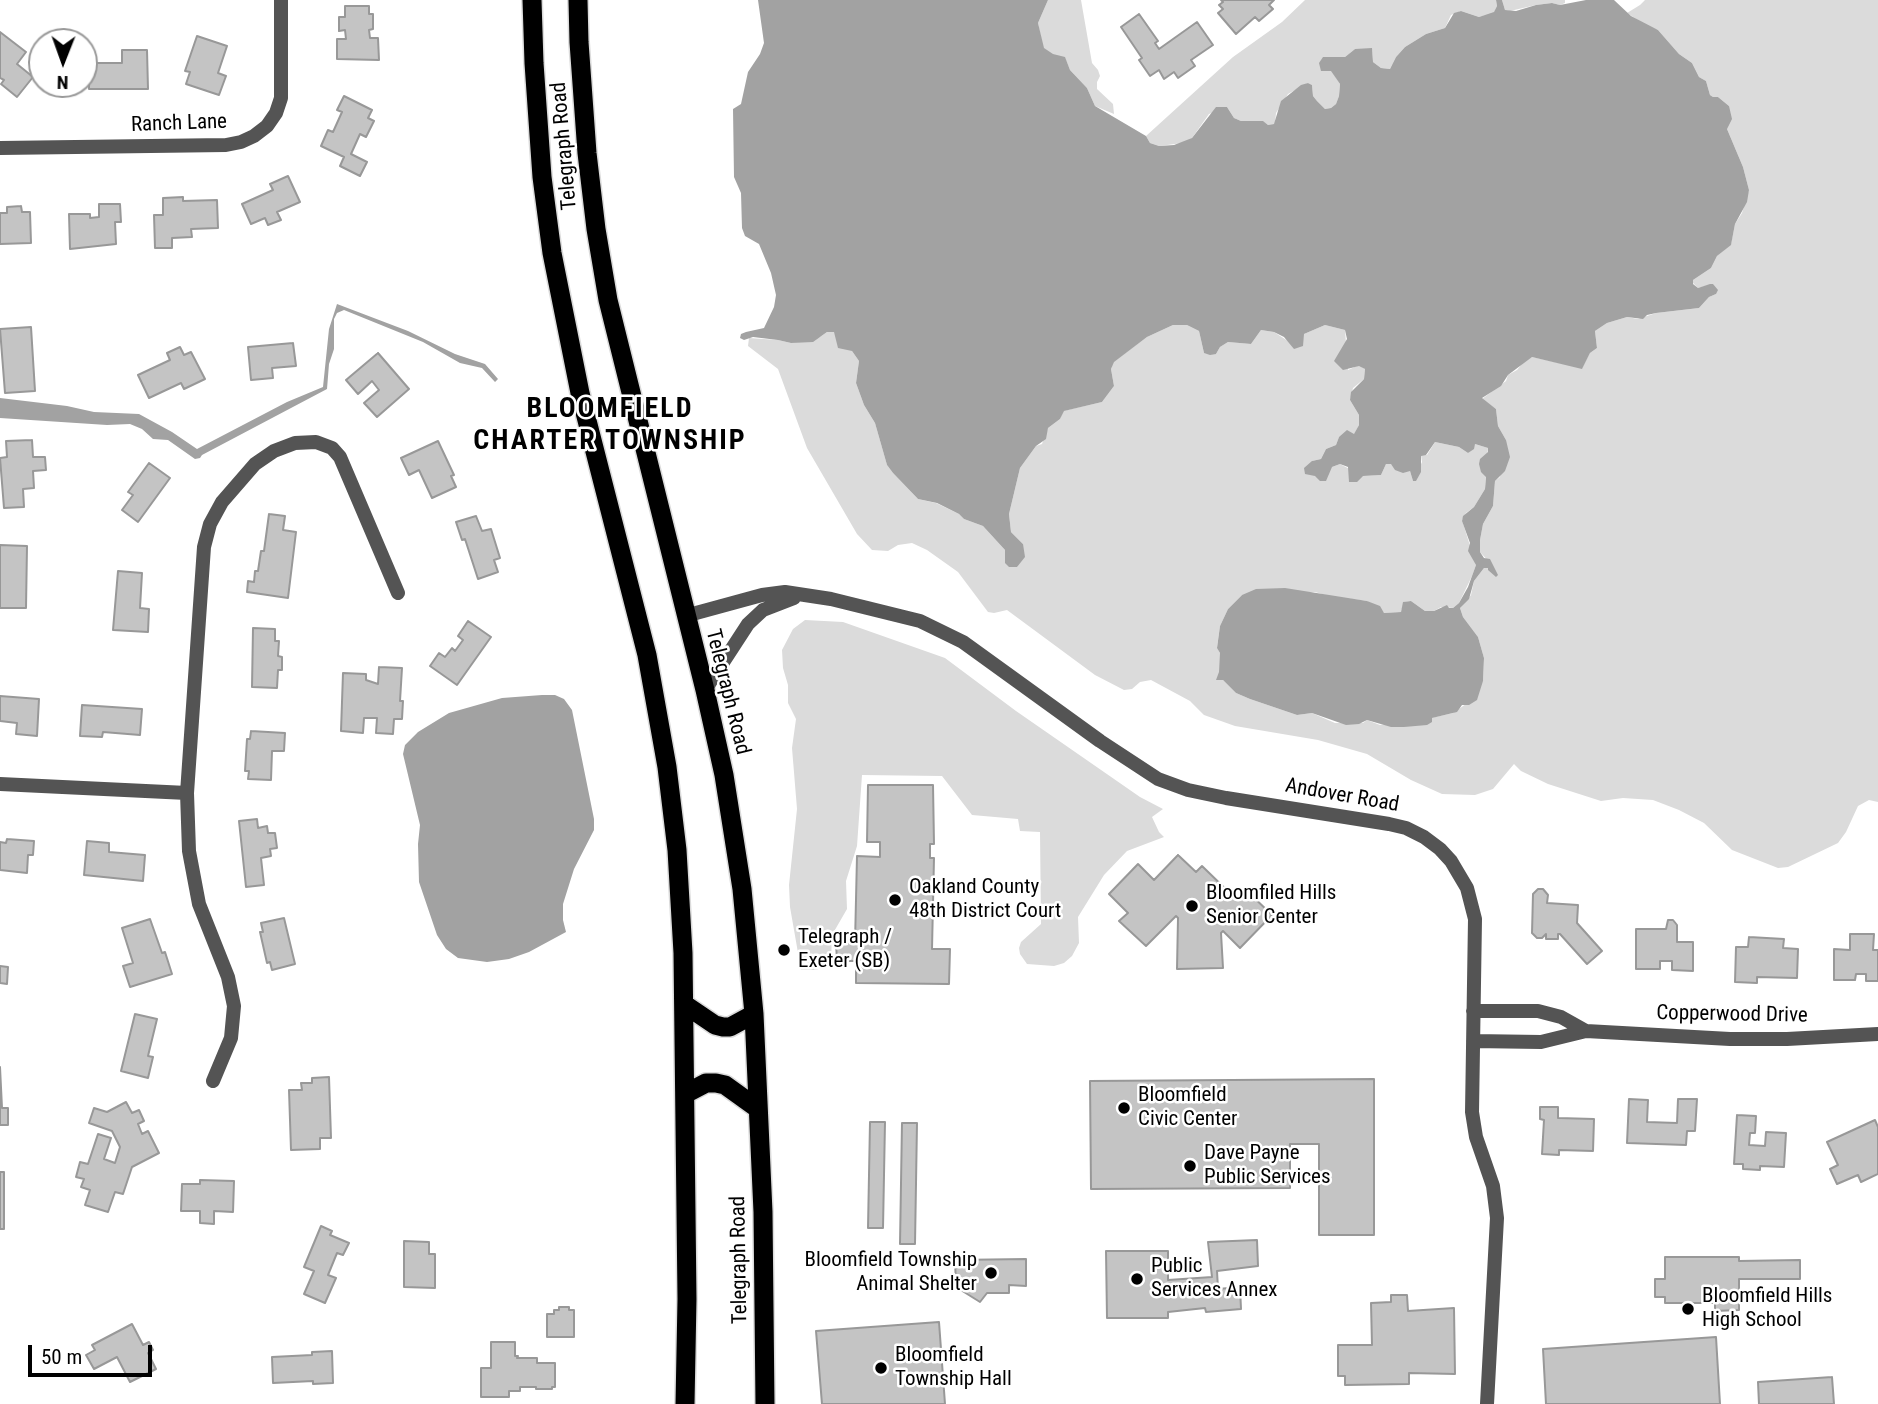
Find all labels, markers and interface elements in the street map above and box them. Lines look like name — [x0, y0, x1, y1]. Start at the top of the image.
north arrow — [28, 28, 98, 98]
text: N — [57, 71, 69, 94]
street label: Telegraph Road — [547, 81, 583, 211]
street label: Ranch Lane — [131, 110, 227, 138]
district label: BLOOMFIELD CHARTER TOWNSHIP — [475, 393, 745, 459]
street label: Telegraph Road — [699, 627, 755, 757]
street label: Andover Road — [1283, 774, 1401, 818]
place label: Oakland County 48th District Court — [909, 875, 1061, 925]
place label: Bloomfiled Hills Senior Center — [1206, 881, 1336, 931]
marker: Oakland County 48th District Court — [887, 892, 903, 908]
marker: Bloomfiled Hills Senior Center — [1184, 898, 1200, 914]
place label: Telegraph / Exeter (SB) — [798, 925, 892, 975]
marker: Telegraph / Exeter (SB) — [776, 942, 792, 958]
street label: Copperwood Drive — [1656, 1001, 1808, 1029]
place label: Bloomfield Civic Center — [1138, 1083, 1237, 1133]
marker: Bloomfield Civic Center — [1116, 1100, 1132, 1116]
place label: Dave Payne Public Services — [1204, 1141, 1331, 1191]
marker: Dave Payne Public Services — [1182, 1158, 1198, 1174]
street label: Telegraph Road — [726, 1196, 754, 1324]
place label: Bloomfield Township Animal Shelter — [804, 1248, 977, 1298]
place label: Public Services Annex — [1151, 1254, 1278, 1304]
marker: Bloomfield Township Animal Shelter — [983, 1265, 999, 1281]
marker: Public Services Annex — [1129, 1271, 1145, 1287]
place label: Bloomfield Hills High School — [1702, 1284, 1832, 1334]
marker: Bloomfield Hills High School — [1680, 1301, 1696, 1317]
scale bar — [32, 1330, 156, 1374]
place label: Bloomfield Township Hall — [895, 1343, 1012, 1393]
text: 50 m — [41, 1345, 82, 1369]
marker: Bloomfield Township Hall — [873, 1360, 889, 1376]

